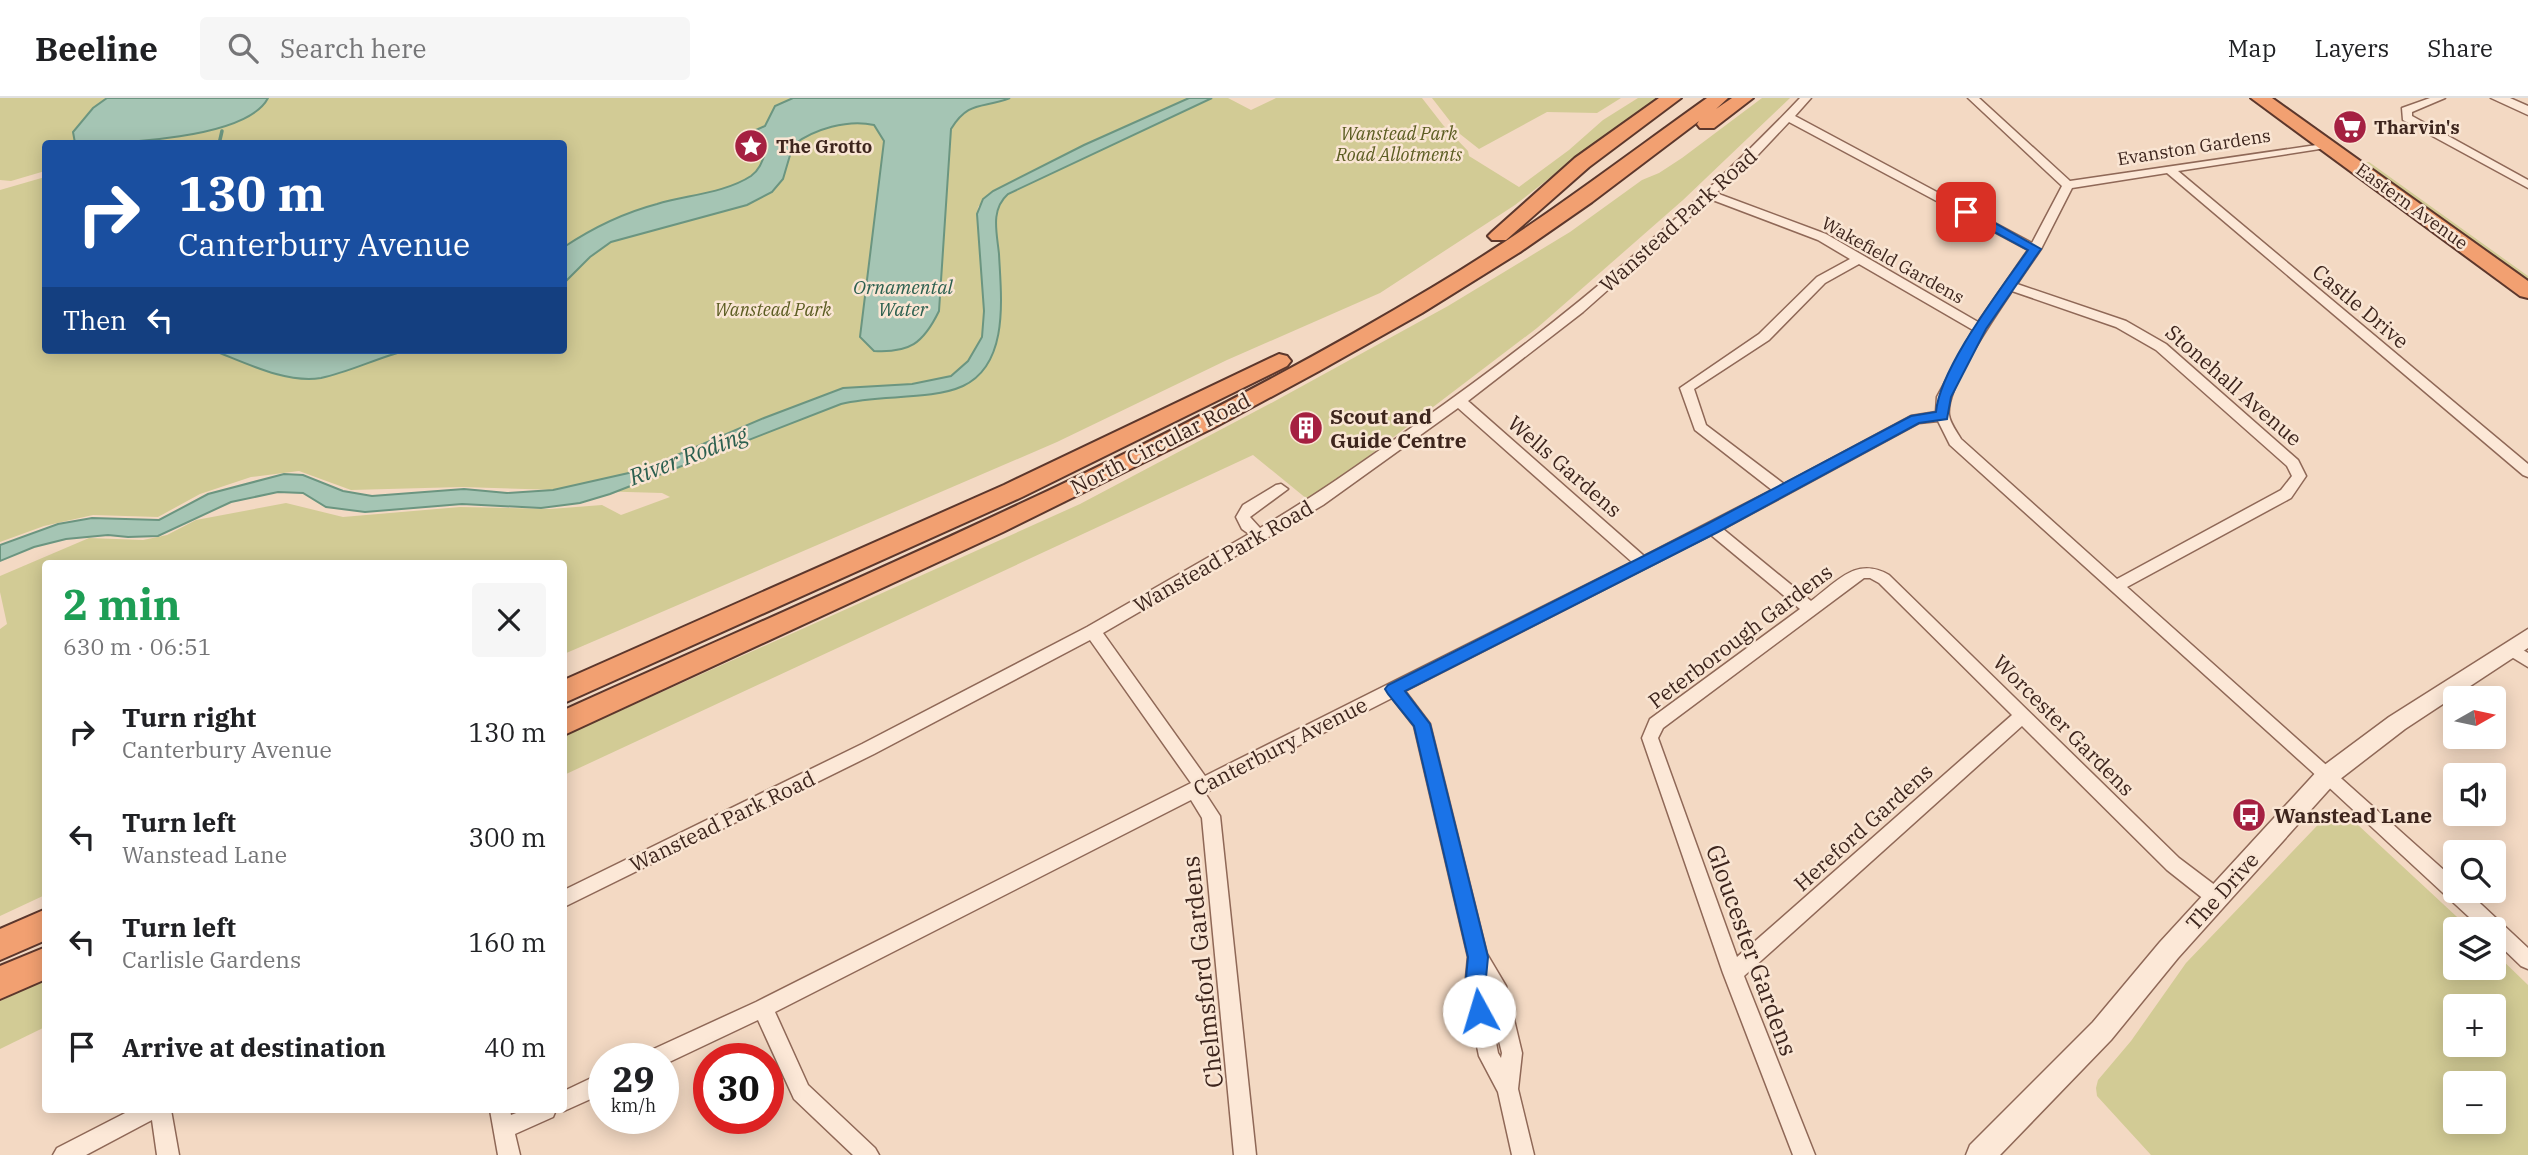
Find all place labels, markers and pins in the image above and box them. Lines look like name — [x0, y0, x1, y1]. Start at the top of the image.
supermarket icon: Tharvin's — [2331, 108, 2369, 146]
place label: Tharvin's — [2374, 116, 2460, 139]
place icon: The Grotto — [732, 127, 770, 165]
place label: The Grotto — [776, 135, 872, 158]
pin — [1936, 182, 1996, 242]
place label: Scout and Guide Centre — [1330, 402, 1467, 454]
building icon: Scout and Guide Centre — [1287, 409, 1325, 447]
bus stop icon: Wanstead Lane — [2230, 796, 2268, 834]
place label: Wanstead Lane — [2274, 801, 2432, 829]

